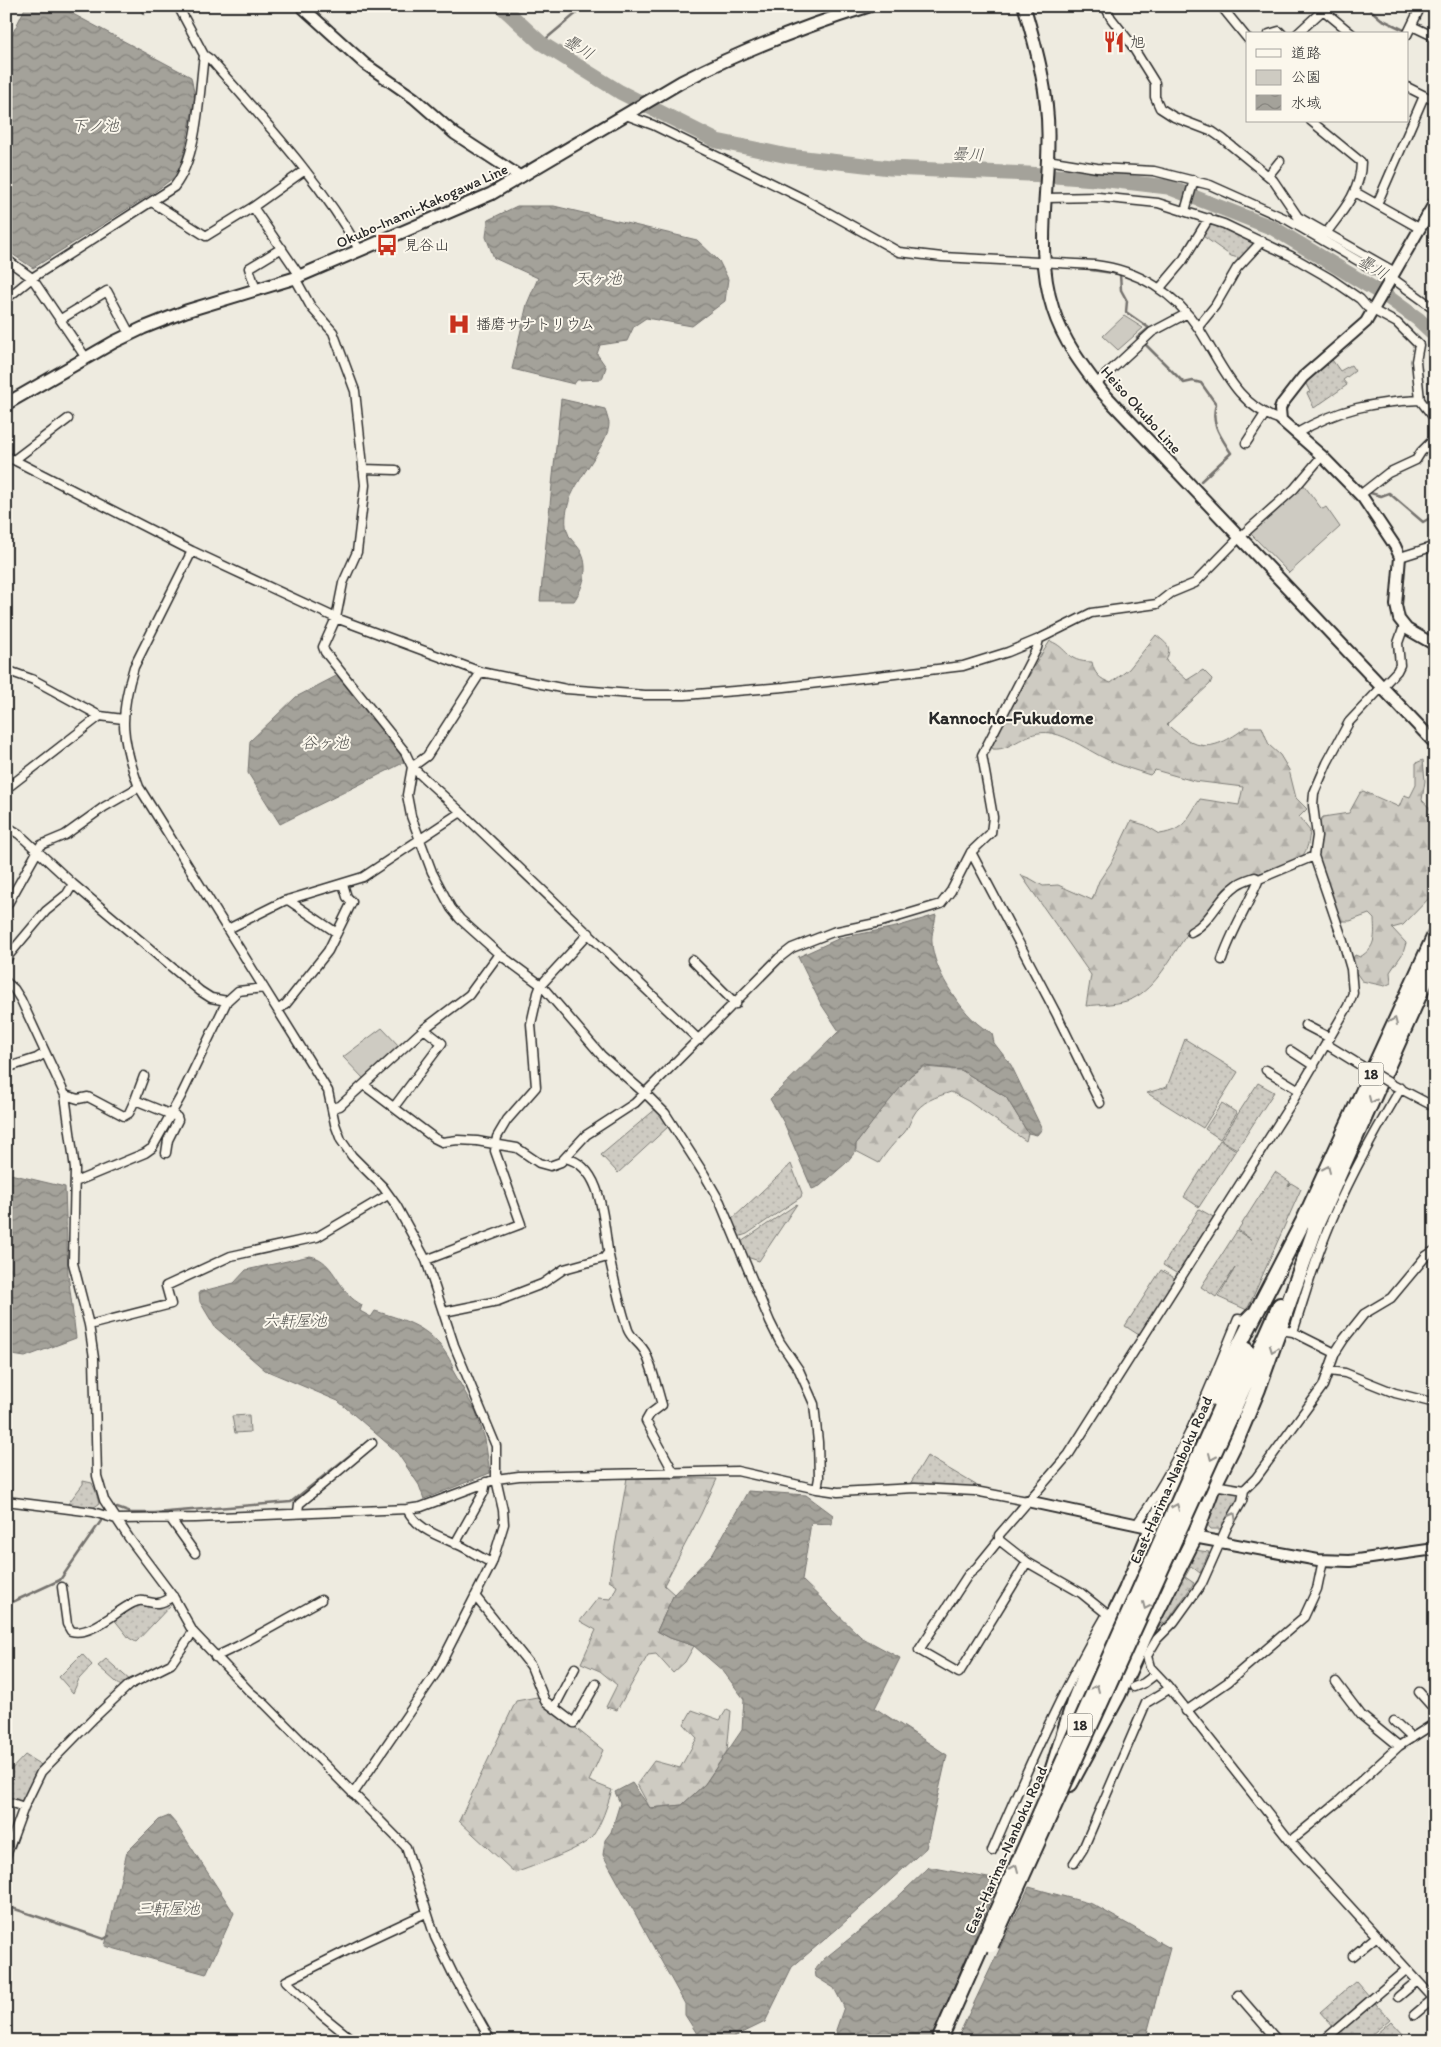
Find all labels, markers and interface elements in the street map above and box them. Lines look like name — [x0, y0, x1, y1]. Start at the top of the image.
restaurant icon: 旭 — [1101, 29, 1127, 55]
water label: 曇川 — [560, 30, 598, 64]
legend — [1246, 32, 1408, 122]
place label: 旭 — [1130, 33, 1145, 51]
text: 道路 — [1291, 44, 1321, 62]
text: 公園 — [1291, 68, 1321, 86]
text: 水域 — [1291, 94, 1321, 112]
water label: 下ノ池 — [71, 116, 120, 135]
water label: 曇川 — [952, 144, 984, 164]
street label: Okubo-Inami-Kakogawa Line — [333, 160, 511, 252]
bus stop icon: 見谷山 — [374, 232, 400, 258]
place label: 見谷山 — [404, 236, 449, 254]
water label: 曇川 — [1354, 251, 1392, 283]
water label: 天ヶ池 — [574, 269, 623, 288]
hospital icon: 播磨サナトリウム — [446, 311, 472, 337]
place label: 播磨サナトリウム — [476, 315, 595, 333]
street label: Heiso Okubo Line — [1097, 362, 1185, 458]
district label: Kannocho-Fukudome — [929, 707, 1094, 729]
water label: 谷ヶ池 — [301, 733, 350, 752]
one-way arrow — [1388, 1017, 1399, 1026]
road number: 18 — [1358, 1062, 1384, 1086]
one-way arrow — [1367, 1095, 1378, 1104]
one-way arrow — [1321, 1165, 1332, 1174]
water label: 六軒屋池 — [263, 1311, 328, 1330]
one-way arrow — [1269, 1344, 1279, 1353]
street label: East-Harima-Nanboku Road — [1126, 1394, 1216, 1566]
one-way arrow — [1207, 1452, 1218, 1461]
one-way arrow — [1170, 1503, 1181, 1512]
one-way arrow — [1227, 1513, 1237, 1522]
one-way arrow — [1141, 1601, 1152, 1610]
one-way arrow — [1090, 1684, 1100, 1693]
road number: 18 — [1068, 1714, 1092, 1736]
street label: East-Harima-Nanboku Road — [961, 1764, 1051, 1936]
one-way arrow — [1009, 1864, 1020, 1873]
water label: 三軒屋池 — [136, 1899, 201, 1918]

